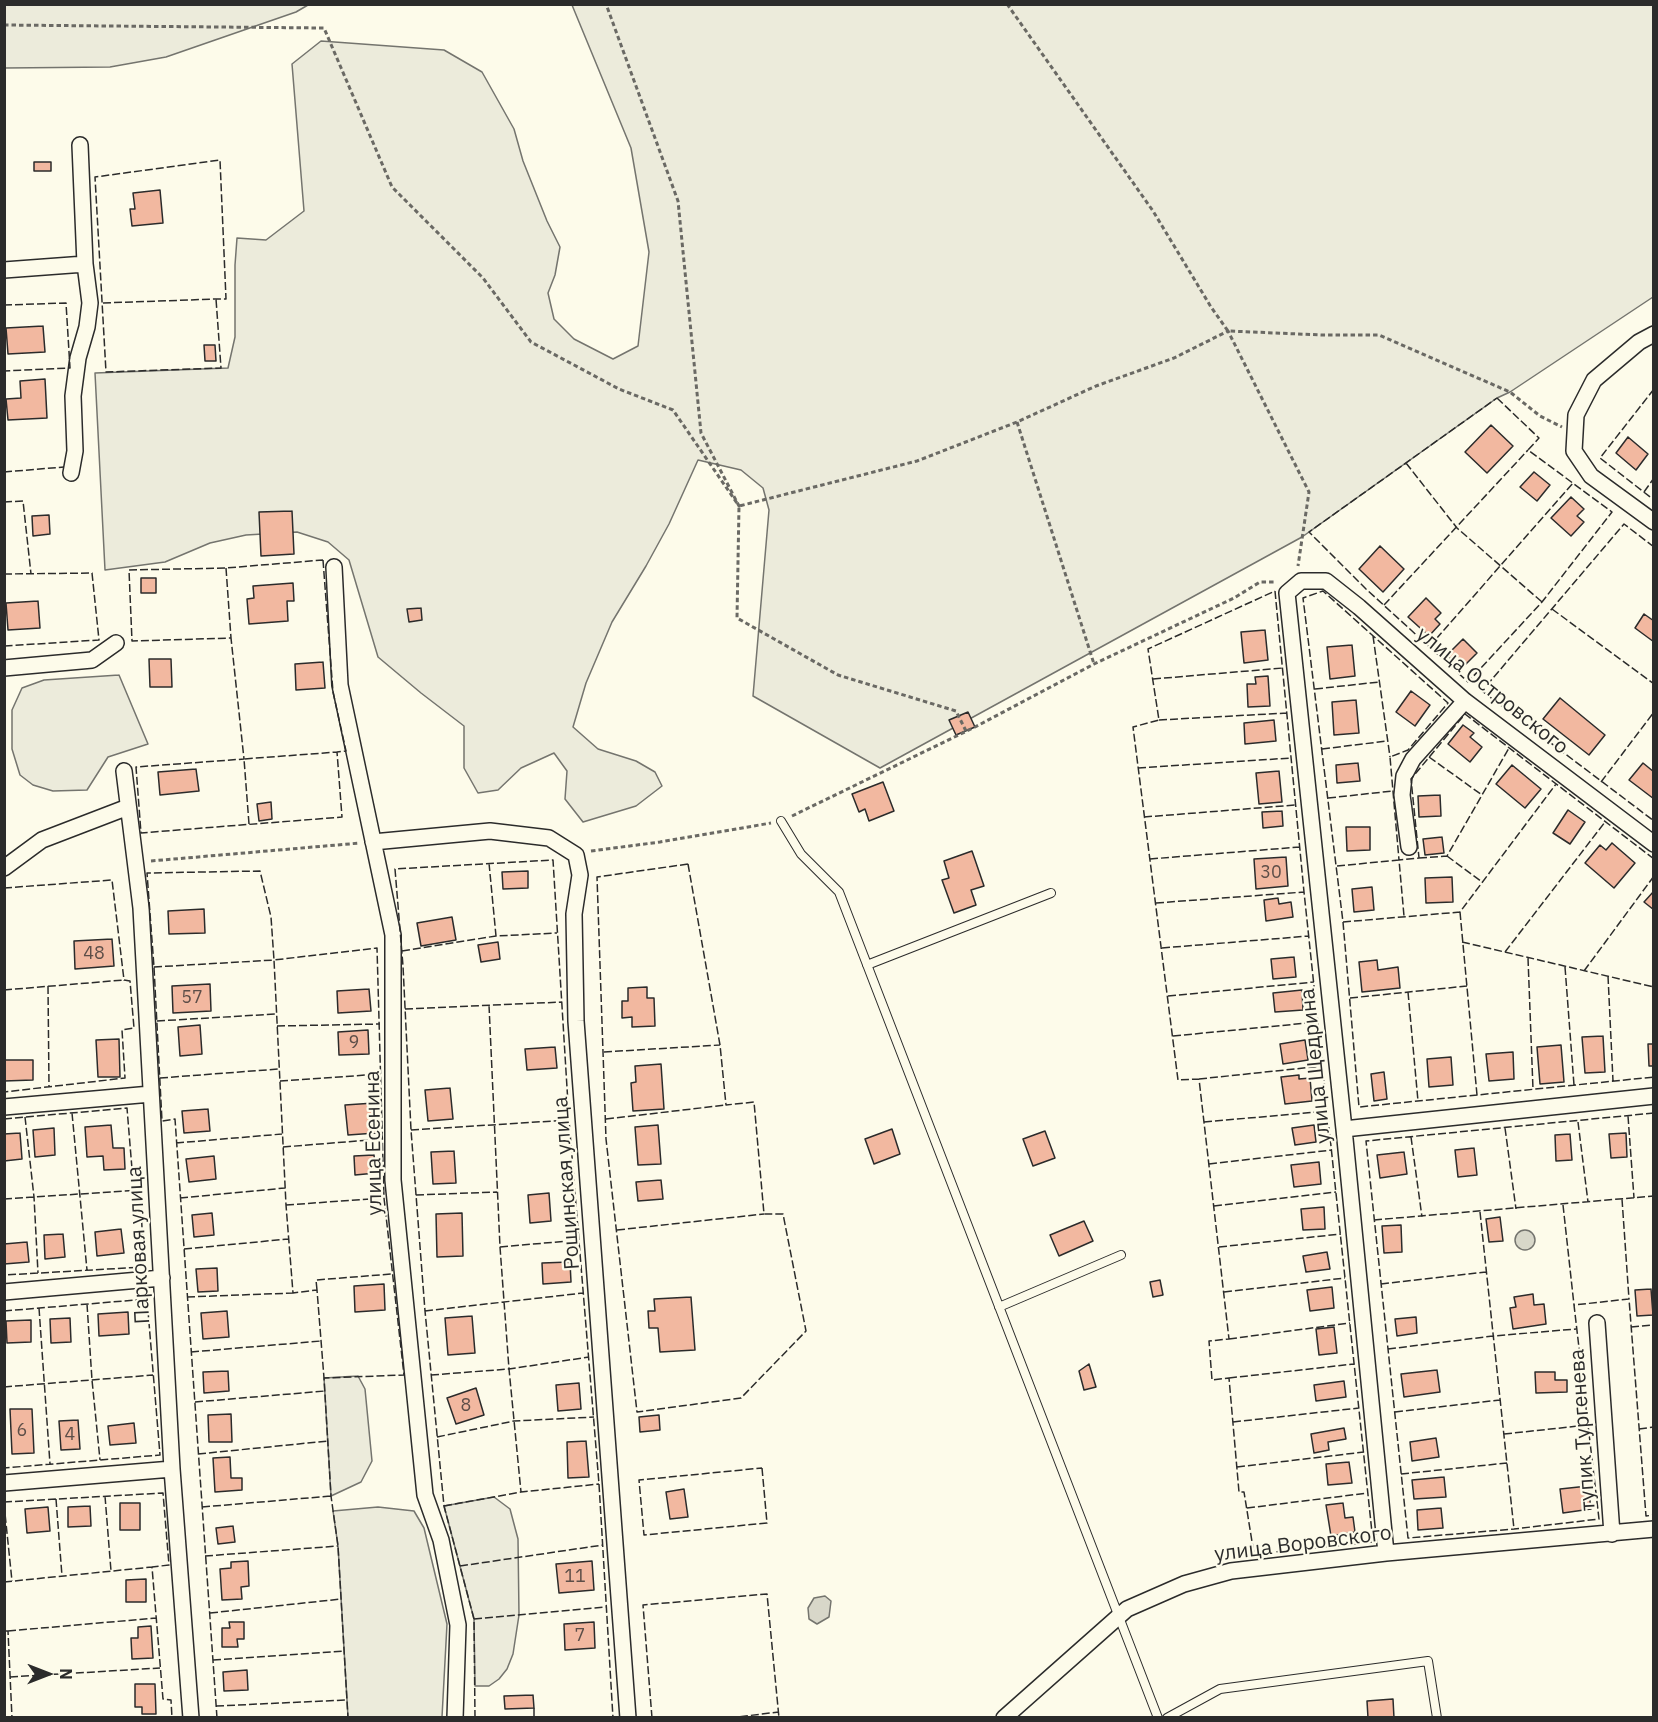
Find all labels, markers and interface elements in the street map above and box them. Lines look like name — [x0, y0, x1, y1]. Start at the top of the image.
street label: улица Островского — [1411, 622, 1573, 760]
house number: 30 — [1260, 862, 1282, 884]
house number: 48 — [83, 943, 105, 965]
house number: 57 — [181, 987, 203, 1009]
street label: улица Щедрина — [1295, 987, 1337, 1145]
house number: 9 — [349, 1032, 359, 1054]
street label: улица Есенина — [360, 1070, 388, 1216]
street label: Рощинская улица — [548, 1096, 586, 1270]
street label: Парковая улица — [122, 1165, 156, 1325]
street label: тупик Тургенева — [1565, 1348, 1601, 1512]
house number: 8 — [461, 1395, 471, 1417]
house number: 6 — [17, 1420, 27, 1442]
house number: 4 — [65, 1424, 75, 1446]
street label: улица Воровского — [1213, 1521, 1393, 1567]
house number: 11 — [564, 1566, 586, 1588]
house number: 7 — [575, 1625, 585, 1647]
north arrow — [18, 1644, 78, 1704]
text: N — [56, 1668, 76, 1680]

